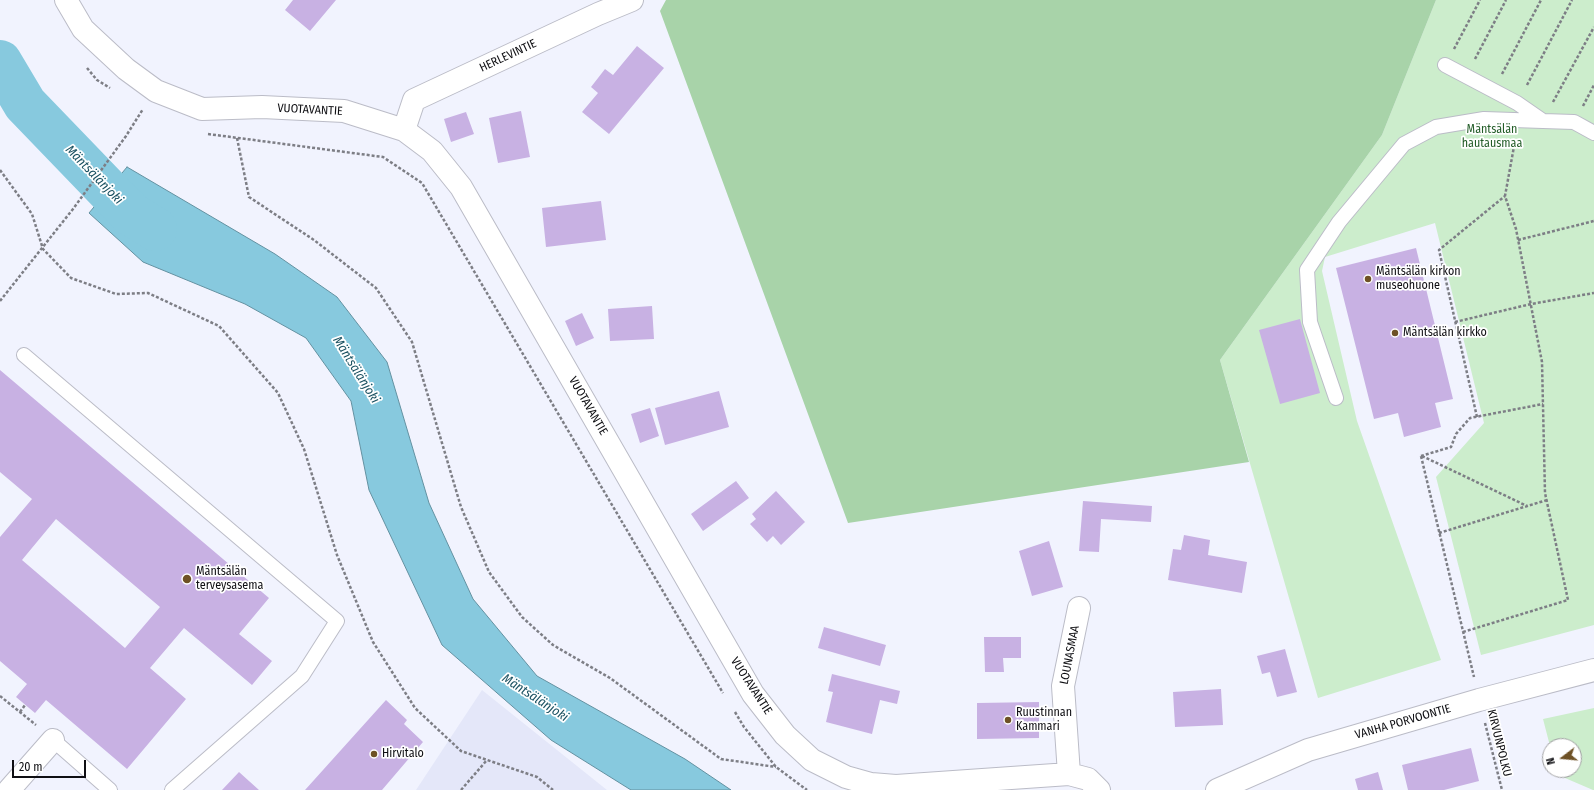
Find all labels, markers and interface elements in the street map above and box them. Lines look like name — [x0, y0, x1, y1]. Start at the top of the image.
street label: HERLEVINTIE — [477, 37, 539, 75]
street label: VUOTAVANTIE — [277, 101, 343, 119]
park label: Mäntsälän hautausmaa — [1462, 123, 1522, 151]
water label: Mäntsälänjoki — [62, 142, 126, 208]
place label: Mäntsälän kirkon museohuone — [1376, 265, 1461, 293]
marker: Mäntsälän kirkon museohuone — [1363, 274, 1373, 284]
place label: Mäntsälän kirkko — [1403, 326, 1487, 340]
marker: Mäntsälän kirkko — [1390, 328, 1400, 338]
water label: Mäntsälänjoki — [329, 334, 383, 406]
street label: VUOTAVANTIE — [565, 374, 611, 438]
place label: Mäntsälän terveysasema — [196, 565, 263, 593]
marker: Mäntsälän terveysasema — [181, 573, 193, 585]
street label: LOUNASMAA — [1057, 624, 1083, 686]
street label: VUOTAVANTIE — [727, 655, 775, 717]
water label: Mäntsälänjoki — [499, 671, 571, 725]
street label: VANHA PORVOONTIE — [1353, 701, 1453, 743]
place label: Ruustinnan Kammari — [1016, 706, 1072, 734]
street label: KIRVUNPOLKU — [1484, 708, 1514, 778]
marker: Ruustinnan Kammari — [1003, 715, 1013, 725]
north arrow — [1542, 738, 1582, 778]
place label: Hirvitalo — [382, 747, 424, 761]
marker: Hirvitalo — [369, 749, 379, 759]
scale bar — [14, 752, 88, 778]
text: N — [1544, 756, 1558, 766]
text: 20 m — [19, 760, 43, 774]

